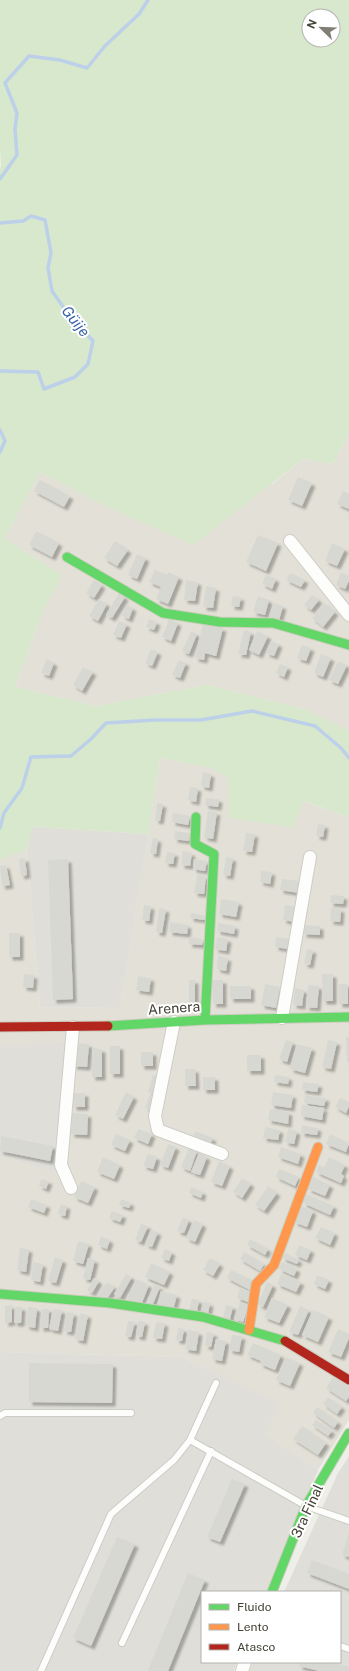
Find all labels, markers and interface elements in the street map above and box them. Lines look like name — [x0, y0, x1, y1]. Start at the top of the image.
north arrow — [301, 8, 341, 48]
text: N — [305, 18, 319, 30]
water label: Güije — [58, 302, 94, 340]
street label: Arenera — [147, 998, 201, 1018]
street label: 3ra Final — [288, 1482, 326, 1540]
legend — [201, 1591, 341, 1663]
text: Fluido — [237, 1600, 272, 1614]
text: Lento — [237, 1620, 269, 1634]
text: Atasco — [237, 1640, 276, 1654]

